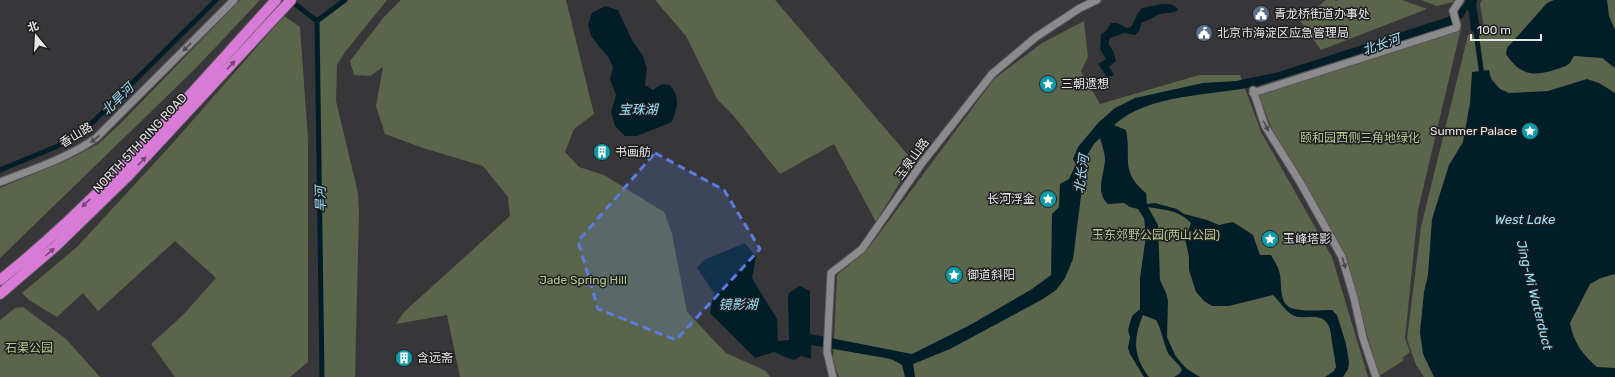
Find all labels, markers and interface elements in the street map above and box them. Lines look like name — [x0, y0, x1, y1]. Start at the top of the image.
public building icon: 青龙桥街道办事处 — [1251, 4, 1271, 24]
place label: 青龙桥街道办事处 — [1274, 7, 1370, 21]
north arrow — [16, 16, 56, 56]
scale bar — [1471, 16, 1541, 42]
text: 北 — [26, 19, 40, 35]
public building icon: 北京市海淀区应急管理局 — [1194, 23, 1214, 43]
text: 100 m — [1477, 23, 1511, 37]
place label: 北京市海淀区应急管理局 — [1217, 26, 1349, 40]
water label: 北长河 — [1360, 30, 1405, 58]
one-way arrow — [182, 43, 192, 52]
one-way arrow — [226, 60, 235, 70]
place icon: 三朝遗想 — [1038, 74, 1058, 94]
place label: 三朝遗想 — [1061, 77, 1109, 91]
water label: 北旱河 — [98, 78, 139, 118]
street label: NORTH 5TH RING ROAD — [90, 90, 190, 196]
water label: 宝珠湖 — [618, 102, 659, 117]
street label: 香山路 — [57, 120, 95, 150]
one-way arrow — [1263, 121, 1269, 132]
place icon: Summer Palace — [1520, 121, 1540, 141]
place label: Summer Palace — [1430, 124, 1517, 138]
park label: 颐和园西侧三角地绿化 — [1300, 131, 1420, 145]
one-way arrow — [89, 134, 100, 143]
street label: 玉泉山路 — [892, 135, 932, 183]
building icon: 书画舫 — [592, 142, 612, 162]
place label: 书画舫 — [615, 145, 651, 159]
water label: 北长河 — [1071, 151, 1092, 194]
one-way arrow — [138, 155, 147, 166]
water label: 旱河 — [313, 183, 328, 212]
place icon: 长河浮金 — [1038, 189, 1058, 209]
place label: 长河浮金 — [987, 192, 1035, 206]
one-way arrow — [81, 199, 91, 208]
water label: West Lake — [1495, 212, 1555, 227]
park label: 玉东郊野公园(两山公园) — [1092, 228, 1220, 242]
place icon: 玉峰塔影 — [1260, 229, 1280, 249]
place label: 玉峰塔影 — [1283, 232, 1331, 246]
water label: Jing-Mi Waterduct — [1513, 239, 1556, 353]
one-way arrow — [45, 247, 55, 256]
one-way arrow — [1341, 258, 1347, 270]
place icon: 御道斜阳 — [944, 265, 964, 285]
place label: 御道斜阳 — [967, 268, 1015, 282]
park label: Jade Spring Hill — [539, 273, 627, 287]
water label: 镜影湖 — [718, 297, 759, 312]
park label: 石渠公园 — [5, 341, 53, 355]
building icon: 含远斋 — [394, 348, 414, 368]
place label: 含远斋 — [417, 351, 453, 365]

